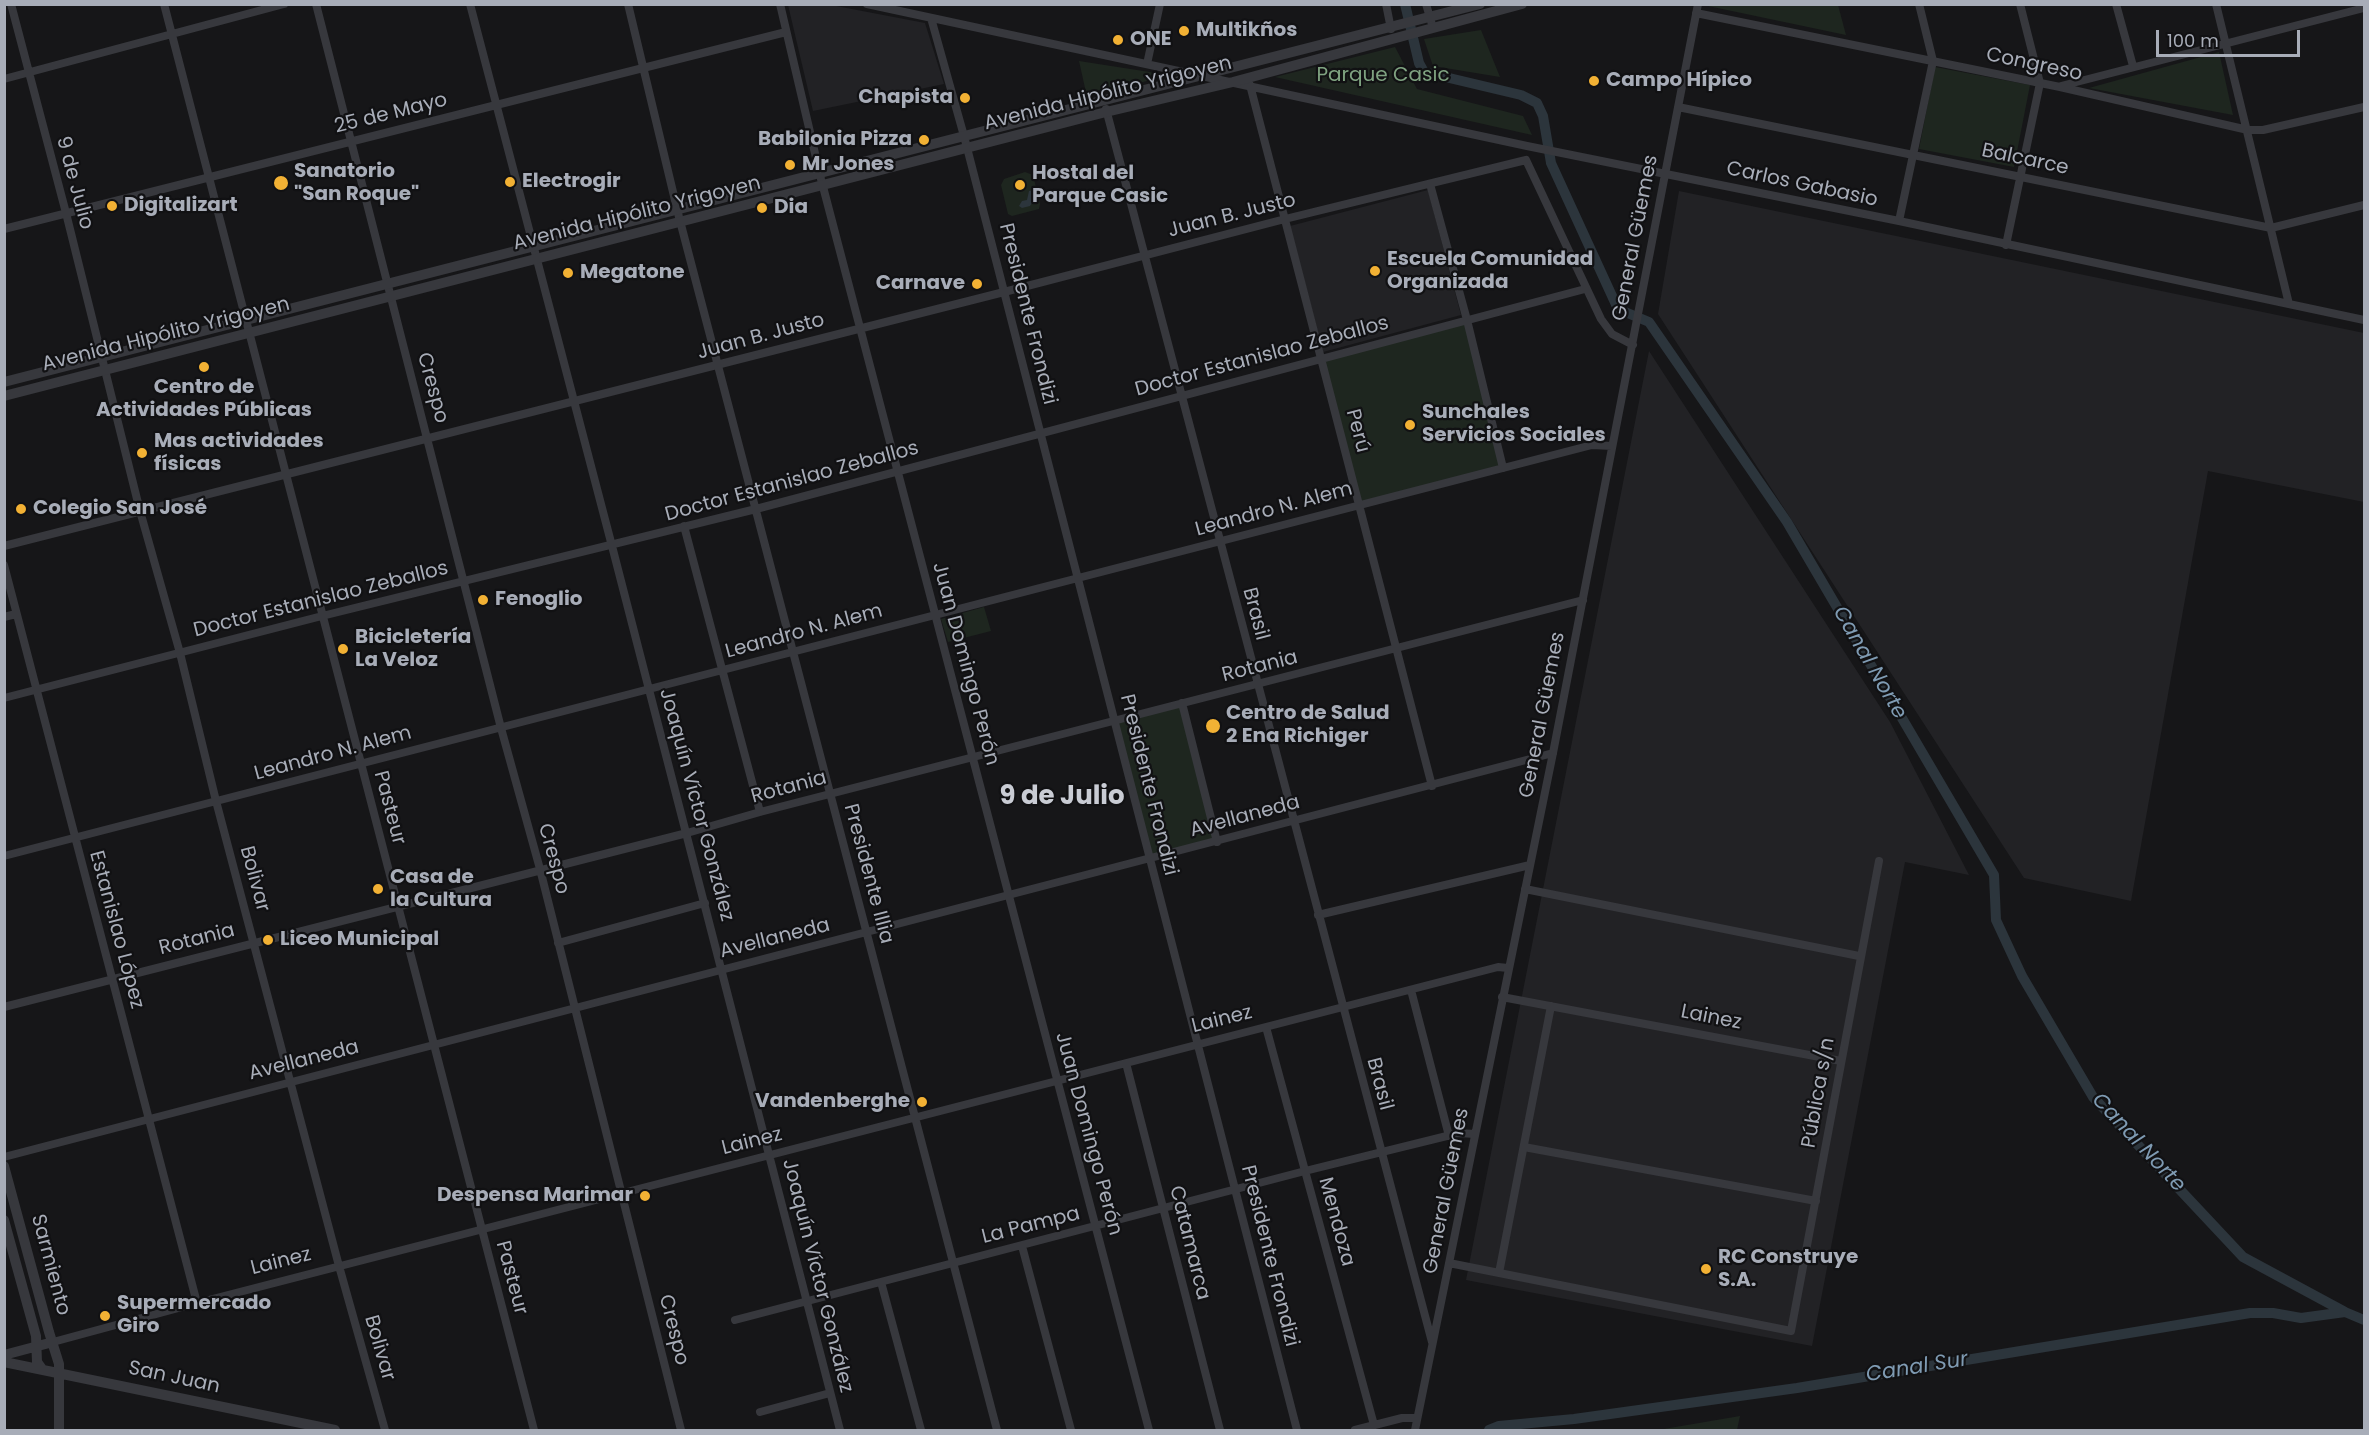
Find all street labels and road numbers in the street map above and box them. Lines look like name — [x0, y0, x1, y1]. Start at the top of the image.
street label: Congreso — [1984, 43, 2084, 87]
street label: Avenida Hipólito Yrigoyen — [982, 52, 1234, 136]
street label: 25 de Mayo — [332, 88, 450, 140]
street label: 9 de Julio — [50, 134, 98, 232]
street label: Balcarce — [1979, 139, 2071, 181]
street label: General Güemes — [1608, 153, 1664, 323]
street label: Carlos Gabasio — [1724, 157, 1880, 213]
street label: Avenida Hipólito Yrigoyen — [511, 172, 763, 256]
street label: Juan B. Justo — [1166, 189, 1298, 243]
street label: Presidente Frondizi — [993, 221, 1061, 407]
street label: Avenida Hipólito Yrigoyen — [40, 293, 292, 377]
street label: Juan B. Justo — [695, 308, 827, 366]
street label: Doctor Estanislao Zeballos — [1133, 312, 1391, 402]
street label: Crespo — [411, 350, 453, 426]
street label: Perú — [1340, 407, 1374, 455]
street label: Doctor Estanislao Zeballos — [663, 437, 921, 527]
street label: Leandro N. Alem — [1193, 478, 1355, 542]
street label: Doctor Estanislao Zeballos — [191, 557, 451, 643]
street label: Juan Domingo Perón — [926, 560, 1004, 768]
street label: Brasil — [1236, 585, 1274, 643]
street label: Leandro N. Alem — [723, 600, 885, 664]
street label: General Güemes — [1515, 630, 1571, 800]
street label: Rotania — [1220, 646, 1300, 688]
street label: Joaquín Víctor González — [653, 686, 739, 924]
street label: Presidente Frondizi — [1114, 692, 1182, 878]
street label: Leandro N. Alem — [252, 722, 414, 786]
street label: Rotania — [749, 766, 829, 810]
street label: Pasteur — [368, 768, 410, 848]
street label: Avellaneda — [1187, 791, 1303, 843]
street label: Presidente Illia — [838, 801, 898, 947]
street label: Crespo — [532, 821, 574, 897]
street label: Bolivar — [234, 843, 274, 915]
street label: Estanislao López — [83, 848, 149, 1012]
street label: Avellaneda — [717, 914, 833, 964]
street label: Rotania — [157, 919, 237, 961]
street label: Lainez — [1679, 1000, 1743, 1036]
street label: Lainez — [1189, 1001, 1255, 1039]
street label: Juan Domingo Perón — [1049, 1030, 1127, 1238]
street label: Avellaneda — [246, 1036, 362, 1086]
street label: Pública s/n — [1798, 1036, 1840, 1150]
street label: Brasil — [1360, 1055, 1398, 1113]
street label: General Güemes — [1419, 1106, 1475, 1276]
street label: Lainez — [719, 1123, 785, 1161]
street label: Joaquín Víctor González — [776, 1157, 858, 1395]
street label: Presidente Frondizi — [1235, 1163, 1303, 1349]
street label: Mendoza — [1313, 1175, 1359, 1269]
street label: Catamarca — [1163, 1183, 1215, 1303]
street label: La Pampa — [979, 1202, 1083, 1250]
street label: Sarmiento — [25, 1212, 75, 1318]
street label: Pasteur — [490, 1238, 532, 1318]
street label: Lainez — [248, 1243, 314, 1281]
street label: Crespo — [653, 1292, 693, 1368]
street label: Bolivar — [358, 1312, 400, 1384]
street label: San Juan — [126, 1357, 222, 1399]

